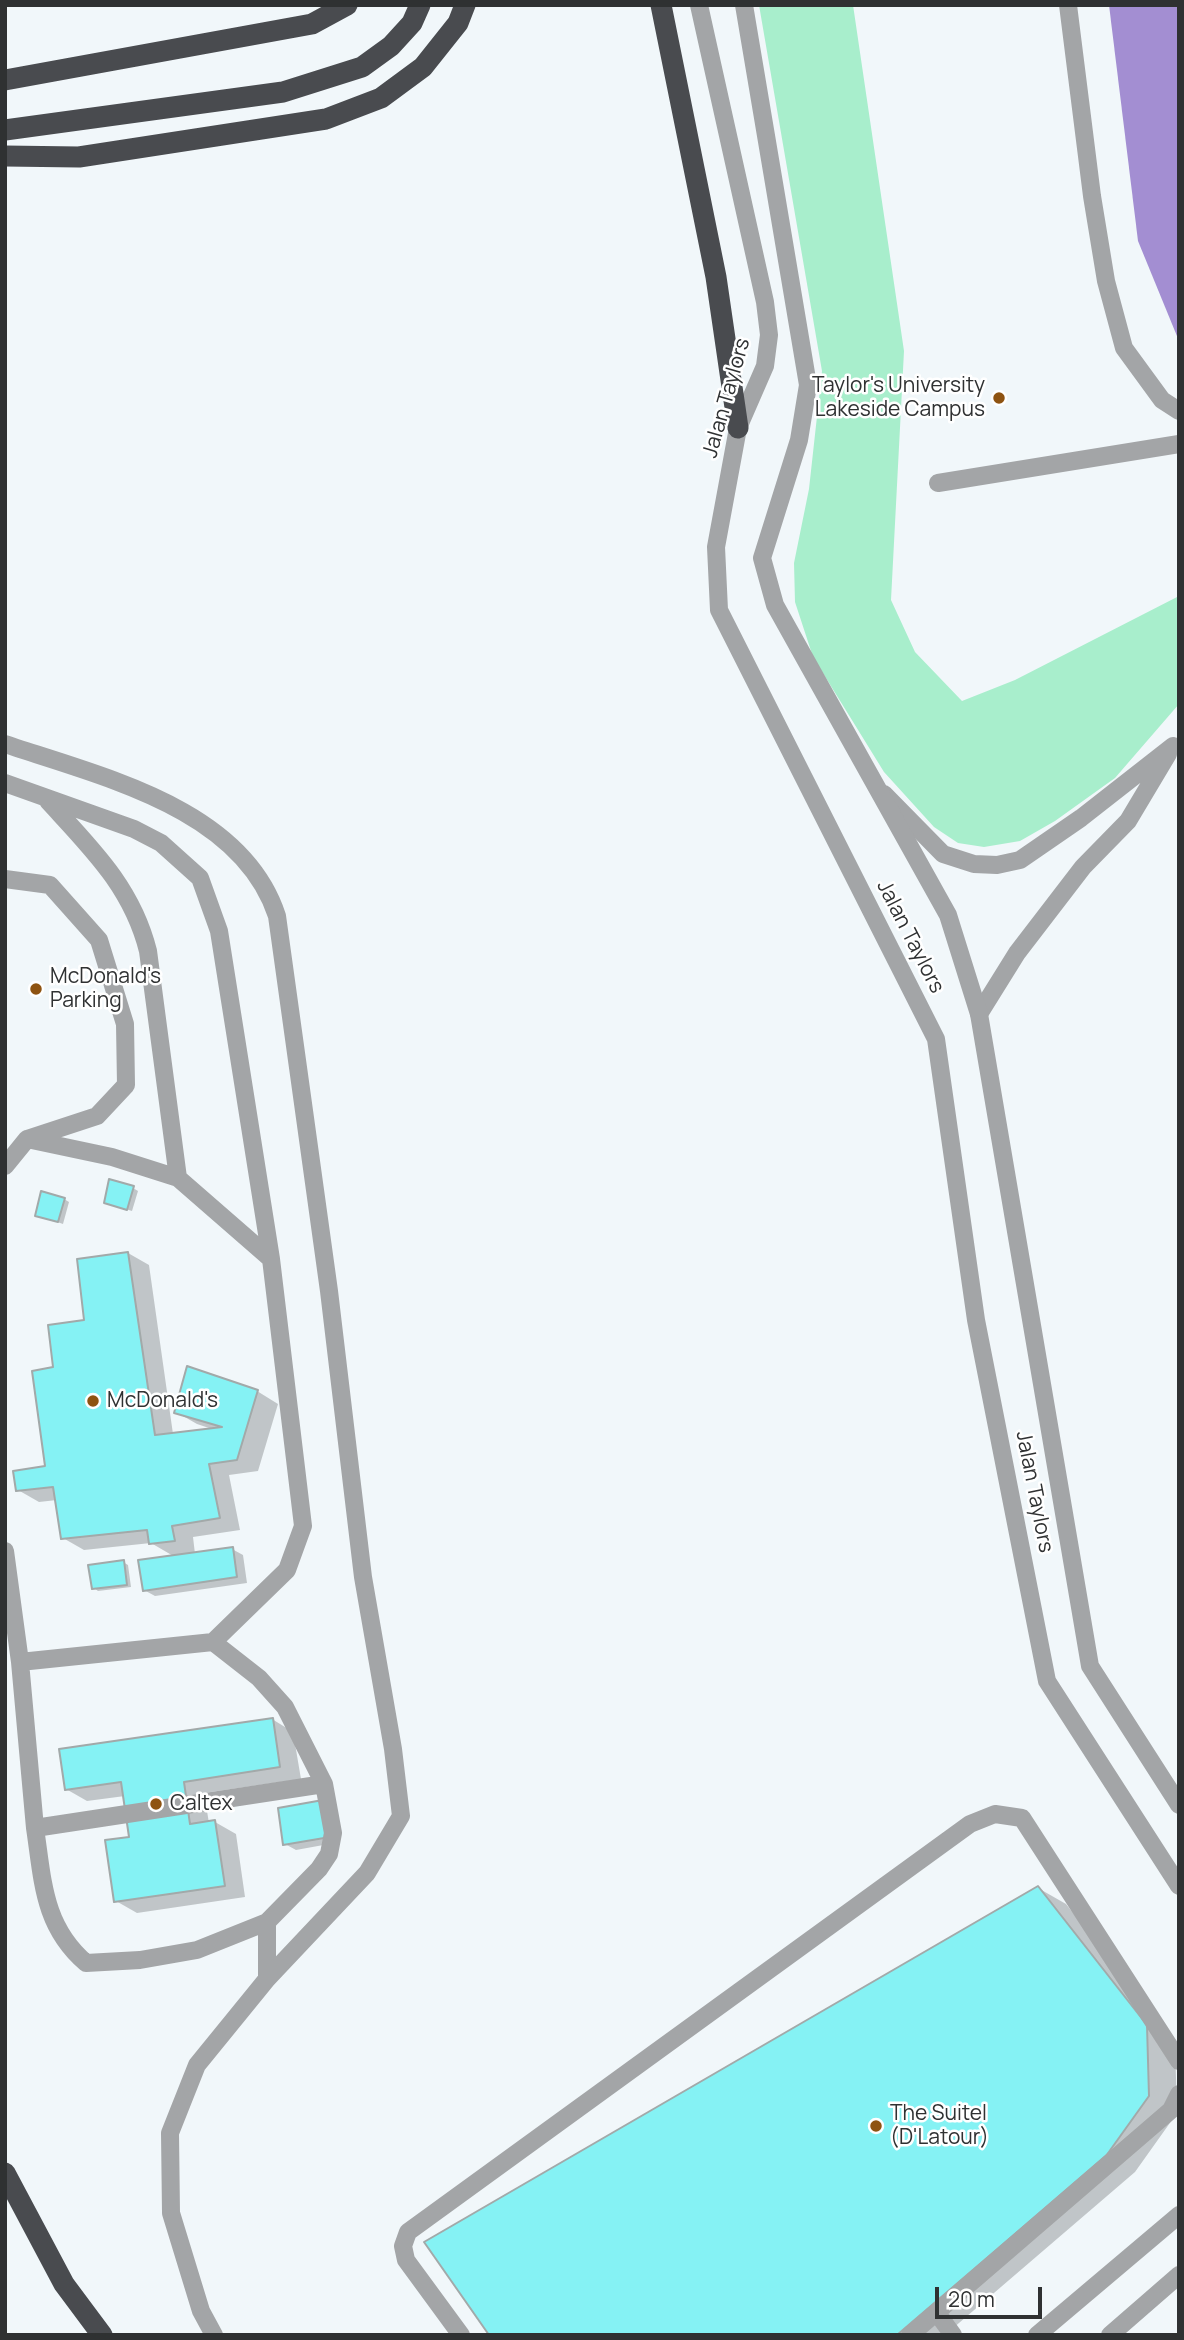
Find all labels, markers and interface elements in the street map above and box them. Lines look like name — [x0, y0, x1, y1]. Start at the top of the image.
street label: Jalan Taylors — [698, 335, 756, 461]
place label: Taylor's University Lakeside Campus — [812, 373, 985, 423]
marker: Taylor's University Lakeside Campus — [991, 390, 1007, 406]
street label: Jalan Taylors — [871, 876, 949, 998]
place label: McDonald's Parking — [50, 964, 161, 1014]
marker: McDonald's Parking — [28, 981, 44, 997]
place label: McDonald's — [107, 1388, 218, 1414]
marker: McDonald's — [85, 1393, 101, 1409]
street label: Jalan Taylors — [1010, 1429, 1058, 1555]
place label: Caltex — [170, 1791, 233, 1817]
marker: Caltex — [148, 1796, 164, 1812]
place label: The Suitel (D'Latour) — [890, 2101, 989, 2151]
marker: The Suitel (D'Latour) — [868, 2118, 884, 2134]
scale bar — [939, 2274, 1046, 2318]
text: 20 m — [948, 2285, 995, 2313]

